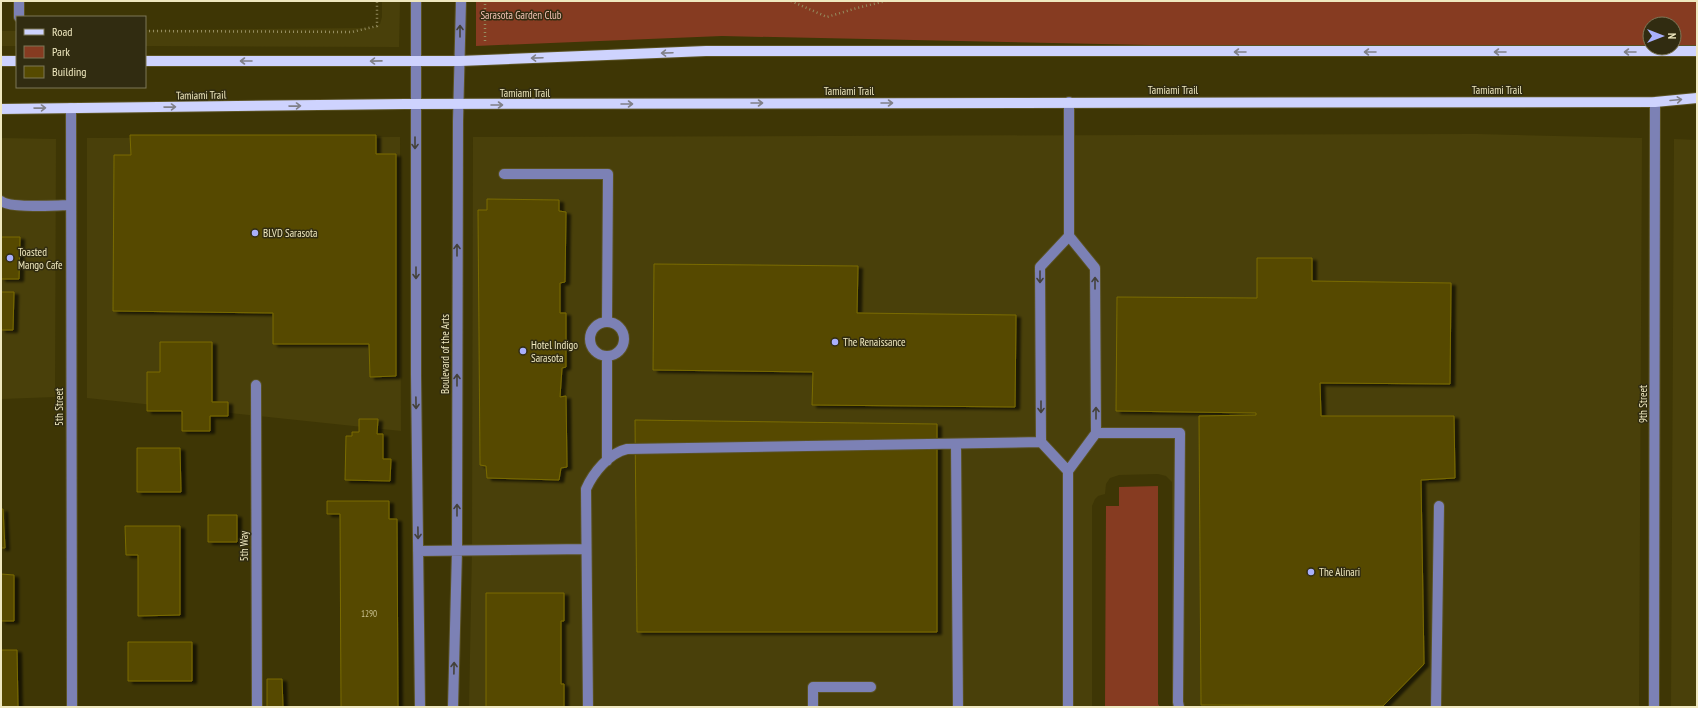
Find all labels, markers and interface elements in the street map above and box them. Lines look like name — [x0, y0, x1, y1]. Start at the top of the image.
park label: Sarasota Garden Club — [480, 8, 562, 22]
legend — [16, 16, 146, 88]
north arrow — [1642, 16, 1682, 56]
text: Road — [52, 24, 72, 39]
one-way arrow — [456, 25, 464, 38]
text: N — [1665, 33, 1679, 39]
text: Park — [52, 44, 70, 59]
one-way arrow — [1234, 48, 1247, 56]
one-way arrow — [1364, 48, 1377, 56]
one-way arrow — [1494, 48, 1507, 56]
one-way arrow — [1624, 48, 1637, 56]
one-way arrow — [661, 49, 674, 57]
one-way arrow — [531, 54, 544, 62]
one-way arrow — [240, 57, 253, 65]
one-way arrow — [370, 57, 383, 64]
text: Building — [52, 64, 87, 79]
street label: Tamiami Trail — [1148, 83, 1199, 97]
street label: Tamiami Trail — [1472, 83, 1523, 97]
street label: Tamiami Trail — [824, 84, 875, 98]
street label: Tamiami Trail — [500, 86, 551, 100]
street label: Tamiami Trail — [176, 88, 227, 102]
one-way arrow — [1669, 96, 1682, 104]
one-way arrow — [750, 99, 763, 107]
one-way arrow — [880, 99, 893, 107]
one-way arrow — [620, 100, 633, 108]
one-way arrow — [490, 101, 503, 109]
one-way arrow — [288, 102, 301, 109]
one-way arrow — [163, 103, 176, 111]
one-way arrow — [33, 104, 46, 112]
one-way arrow — [411, 136, 419, 149]
place label: BLVD Sarasota — [263, 226, 317, 240]
marker: BLVD Sarasota — [250, 228, 260, 238]
one-way arrow — [453, 244, 461, 257]
place label: Toasted Mango Cafe — [18, 245, 63, 272]
marker: Toasted Mango Cafe — [5, 253, 15, 263]
one-way arrow — [412, 266, 420, 279]
one-way arrow — [1036, 270, 1044, 283]
one-way arrow — [1091, 277, 1099, 290]
street label: Boulevard of the Arts — [438, 314, 452, 394]
place label: The Renaissance — [843, 335, 906, 349]
marker: The Renaissance — [830, 337, 840, 347]
place label: Hotel Indigo Sarasota — [531, 338, 578, 365]
marker: Hotel Indigo Sarasota — [518, 346, 528, 356]
one-way arrow — [453, 374, 461, 387]
street label: 9th Street — [1636, 385, 1650, 423]
street label: 5th Street — [52, 388, 66, 426]
one-way arrow — [412, 396, 420, 409]
one-way arrow — [1037, 400, 1045, 413]
one-way arrow — [1092, 407, 1100, 420]
one-way arrow — [453, 504, 461, 517]
one-way arrow — [414, 526, 422, 539]
street label: 5th Way — [237, 530, 251, 561]
place label: The Alinari — [1319, 565, 1360, 579]
marker: The Alinari — [1306, 567, 1316, 577]
house number: 1290 — [361, 608, 377, 619]
one-way arrow — [450, 662, 458, 675]

